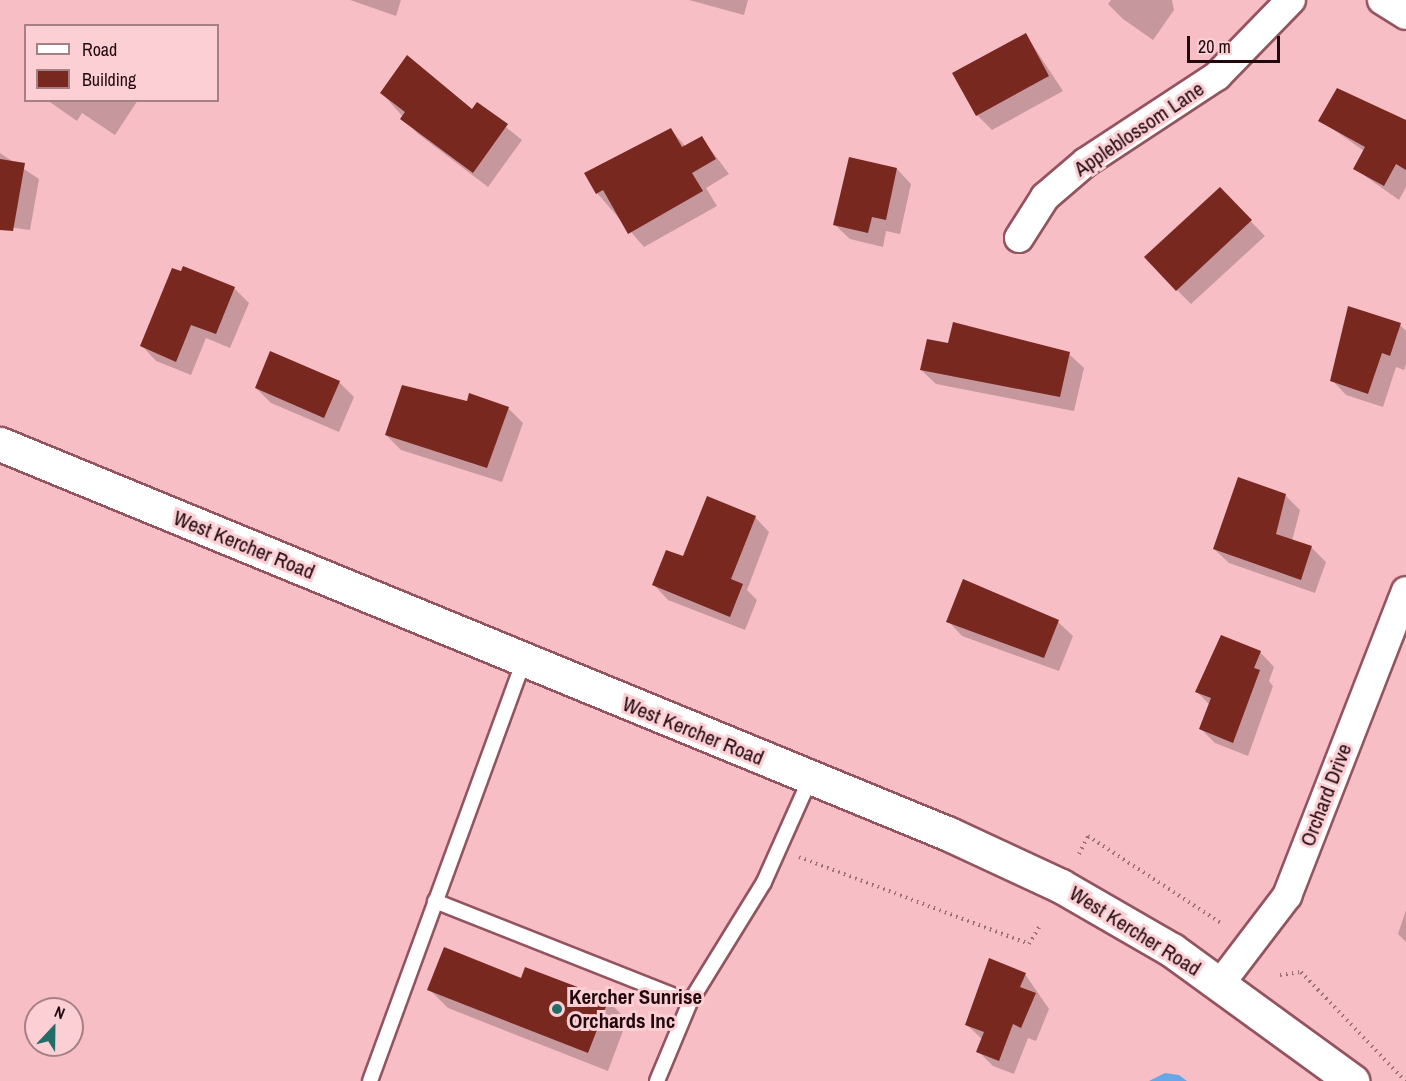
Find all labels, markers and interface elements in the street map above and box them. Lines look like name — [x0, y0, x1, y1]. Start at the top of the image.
legend — [24, 24, 219, 102]
scale bar — [1190, 24, 1283, 62]
text: 20 m — [1198, 34, 1231, 59]
text: Road — [82, 37, 117, 62]
text: Building — [82, 67, 136, 92]
street label: Appleblossom Lane — [1069, 76, 1209, 182]
street label: West Kercher Road — [170, 505, 318, 585]
street label: West Kercher Road — [619, 691, 767, 771]
street label: Orchard Drive — [1295, 740, 1357, 850]
street label: West Kercher Road — [1065, 881, 1205, 981]
place label: Kercher Sunrise Orchards Inc — [569, 984, 702, 1034]
north arrow — [24, 997, 84, 1057]
text: N — [51, 1000, 69, 1024]
marker: Kercher Sunrise Orchards Inc — [550, 1002, 564, 1016]

